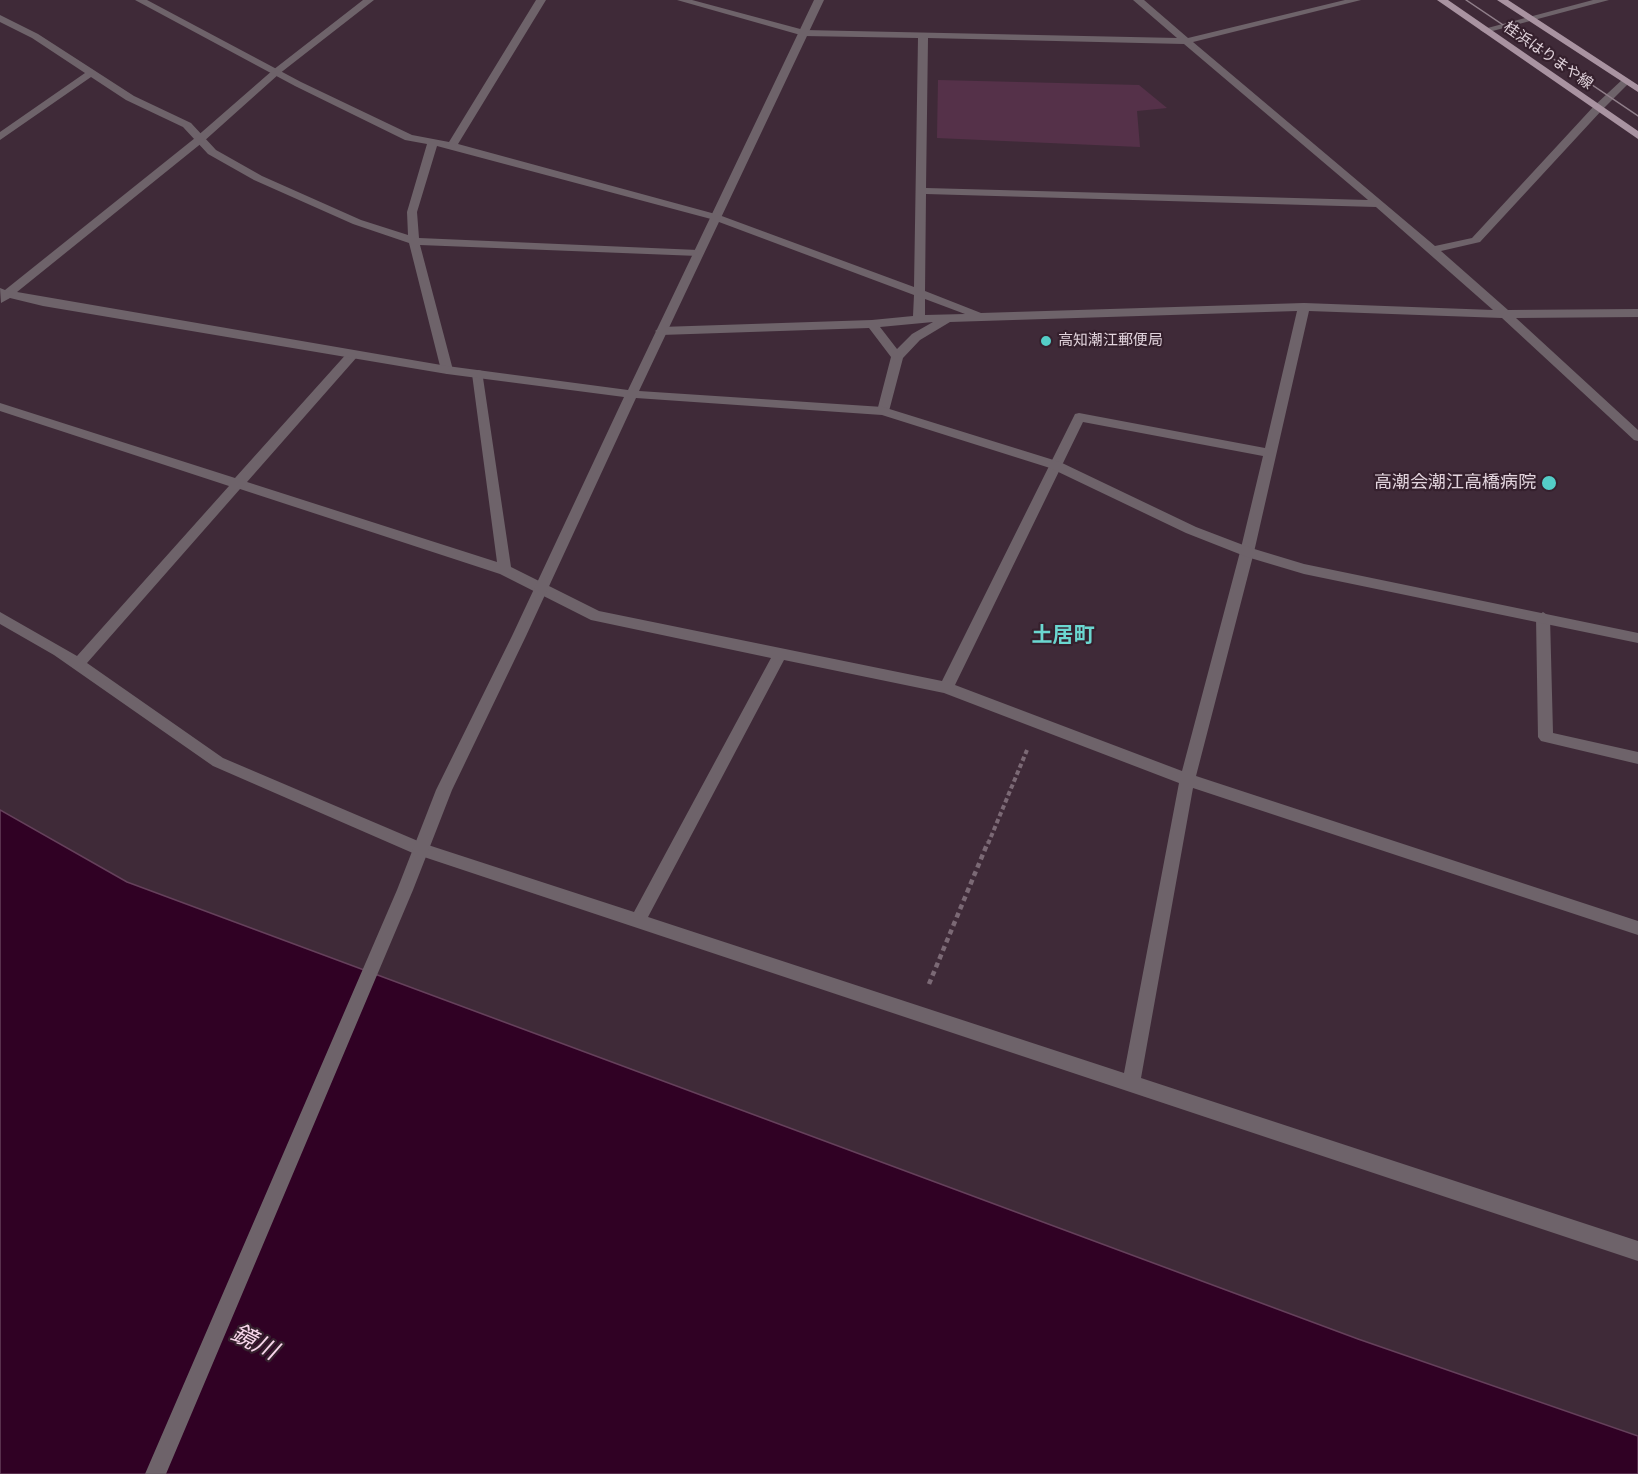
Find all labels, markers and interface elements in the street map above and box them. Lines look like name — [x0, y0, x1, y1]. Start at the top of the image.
street label: 桂浜はりまや線 — [1500, 19, 1596, 93]
place label: 高知潮江郵便局 — [1058, 332, 1163, 350]
marker: 高知潮江郵便局 — [1039, 334, 1053, 348]
place label: 高潮会潮江高橋病院 — [1374, 472, 1536, 494]
marker: 高潮会潮江高橋病院 — [1540, 474, 1558, 492]
district label: 土居町 — [1032, 623, 1094, 649]
water label: 鏡川 — [226, 1319, 282, 1367]

